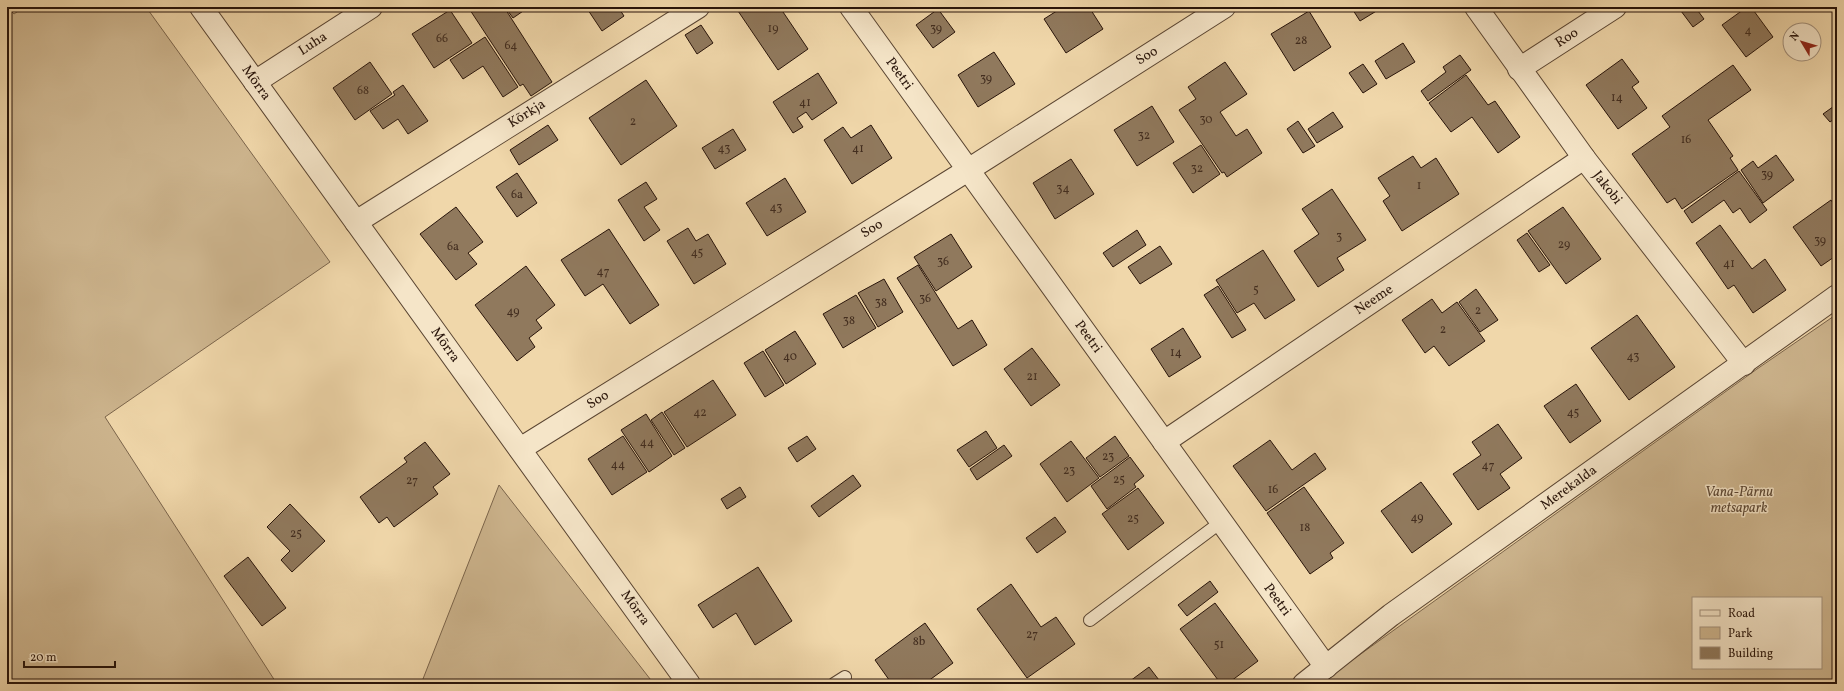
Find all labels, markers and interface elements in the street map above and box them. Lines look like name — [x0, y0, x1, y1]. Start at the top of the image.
house number: 19 — [768, 21, 778, 37]
house number: 39 — [930, 21, 942, 37]
north arrow — [1782, 22, 1822, 62]
street label: Roo — [1552, 23, 1582, 53]
house number: 4 — [1744, 23, 1752, 39]
street label: Luha — [295, 28, 331, 60]
text: N — [1787, 29, 1804, 45]
house number: 66 — [436, 31, 448, 47]
house number: 28 — [1295, 33, 1307, 49]
house number: 64 — [505, 38, 517, 54]
street label: Soo — [1132, 42, 1162, 70]
street label: Peetri — [881, 54, 917, 94]
street label: Mõrra — [237, 62, 275, 104]
house number: 39 — [980, 71, 992, 87]
house number: 68 — [357, 83, 369, 99]
house number: 14 — [1611, 90, 1623, 106]
street label: Kõrkja — [505, 95, 549, 133]
house number: 41 — [799, 95, 811, 111]
house number: 30 — [1199, 112, 1213, 128]
house number: 2 — [630, 114, 636, 130]
house number: 32 — [1138, 128, 1150, 144]
house number: 16 — [1681, 132, 1691, 148]
house number: 43 — [718, 141, 730, 157]
house number: 41 — [852, 141, 864, 157]
house number: 32 — [1191, 161, 1203, 177]
street label: Jakobi — [1588, 167, 1626, 209]
house number: 39 — [1761, 167, 1773, 183]
house number: 1 — [1417, 178, 1421, 194]
house number: 34 — [1056, 181, 1070, 197]
house number: 6a — [511, 187, 523, 203]
house number: 43 — [770, 200, 782, 216]
street label: Soo — [857, 215, 887, 243]
house number: 3 — [1336, 229, 1342, 245]
house number: 39 — [1814, 233, 1826, 249]
house number: 29 — [1558, 237, 1570, 253]
house number: 6a — [447, 239, 459, 255]
house number: 45 — [691, 245, 704, 261]
house number: 36 — [937, 254, 949, 270]
house number: 41 — [1723, 256, 1735, 272]
house number: 47 — [597, 264, 610, 280]
street label: Neeme — [1351, 280, 1397, 320]
house number: 5 — [1253, 282, 1259, 298]
house number: 36 — [919, 291, 931, 307]
house number: 38 — [875, 295, 887, 311]
house number: 2 — [1475, 303, 1481, 319]
house number: 49 — [506, 304, 520, 320]
house number: 38 — [843, 313, 855, 329]
street label: Peetri — [1070, 317, 1106, 357]
house number: 2 — [1440, 322, 1446, 338]
street label: Mõrra — [426, 324, 464, 366]
house number: 14 — [1170, 345, 1182, 361]
house number: 40 — [783, 349, 797, 365]
house number: 43 — [1627, 349, 1639, 365]
house number: 21 — [1026, 369, 1038, 385]
street label: Soo — [583, 386, 613, 414]
house number: 42 — [693, 405, 707, 421]
house number: 45 — [1567, 405, 1580, 421]
house number: 44 — [640, 435, 654, 451]
house number: 23 — [1102, 449, 1114, 465]
house number: 44 — [611, 457, 625, 473]
house number: 47 — [1482, 458, 1495, 474]
street label: Merekalda — [1537, 461, 1601, 515]
house number: 23 — [1063, 463, 1075, 479]
house number: 25 — [1113, 472, 1125, 488]
house number: 27 — [406, 473, 418, 489]
house number: 16 — [1268, 482, 1278, 498]
park label: Vana-Pärnu metsapark — [1705, 483, 1773, 518]
house number: 49 — [1410, 510, 1424, 526]
house number: 25 — [1127, 511, 1139, 527]
house number: 18 — [1300, 520, 1310, 536]
house number: 25 — [290, 526, 302, 542]
street label: Peetri — [1259, 580, 1295, 620]
street label: Mõrra — [616, 587, 654, 629]
legend — [1692, 597, 1822, 669]
text: Road — [1728, 606, 1755, 622]
text: Park — [1728, 626, 1753, 642]
house number: 27 — [1026, 627, 1038, 643]
house number: 8b — [913, 634, 926, 650]
house number: 51 — [1214, 637, 1224, 653]
scale bar — [24, 643, 115, 669]
text: Building — [1728, 646, 1773, 662]
text: 20 m — [30, 650, 57, 666]

